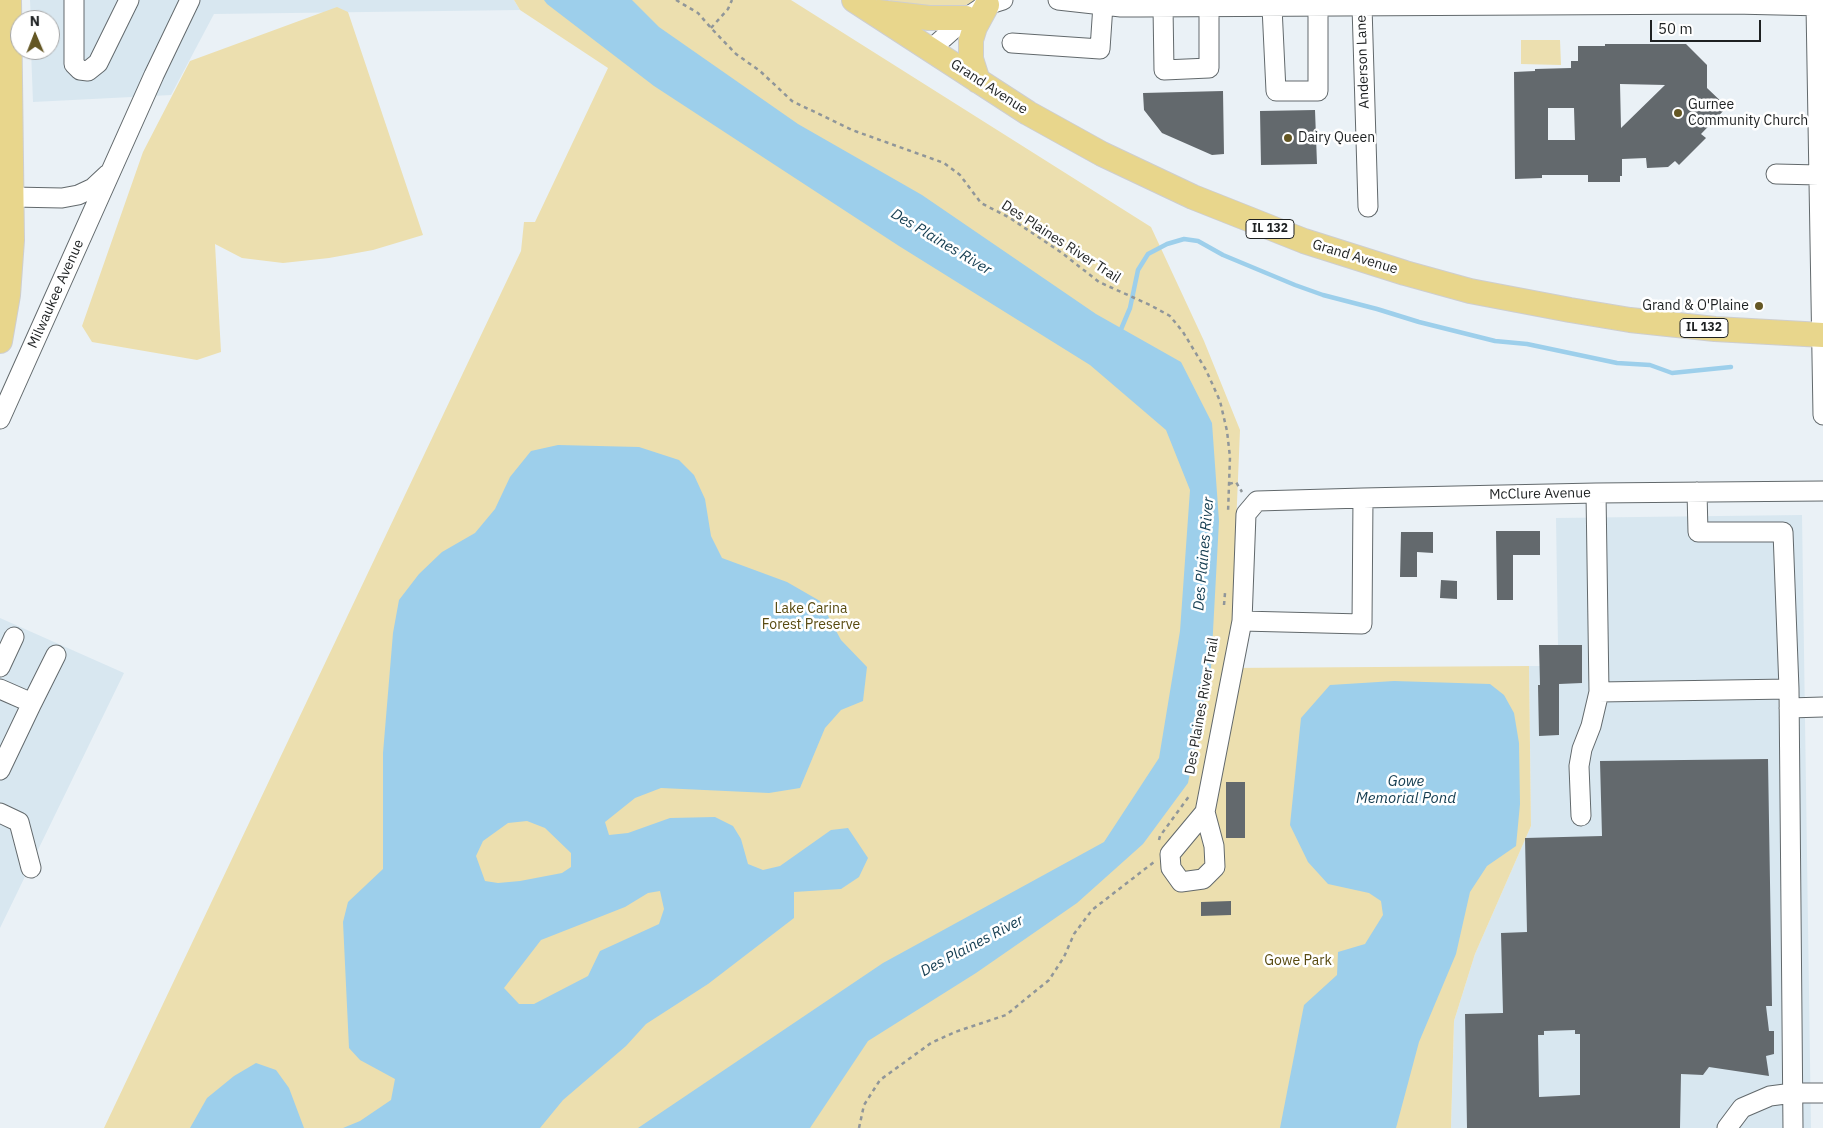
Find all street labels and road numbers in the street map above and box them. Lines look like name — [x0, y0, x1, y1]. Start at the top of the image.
street label: Anderson Lane — [1353, 15, 1373, 109]
street label: Grand Avenue — [947, 56, 1031, 118]
street label: Des Plaines River Trail — [998, 197, 1124, 287]
road number: IL 132 — [1246, 220, 1294, 238]
street label: Grand Avenue — [1310, 236, 1400, 278]
street label: Milwaukee Avenue — [24, 237, 88, 351]
road number: IL 132 — [1680, 318, 1728, 338]
street label: McClure Avenue — [1489, 485, 1591, 503]
street label: Des Plaines River Trail — [1182, 636, 1222, 776]

